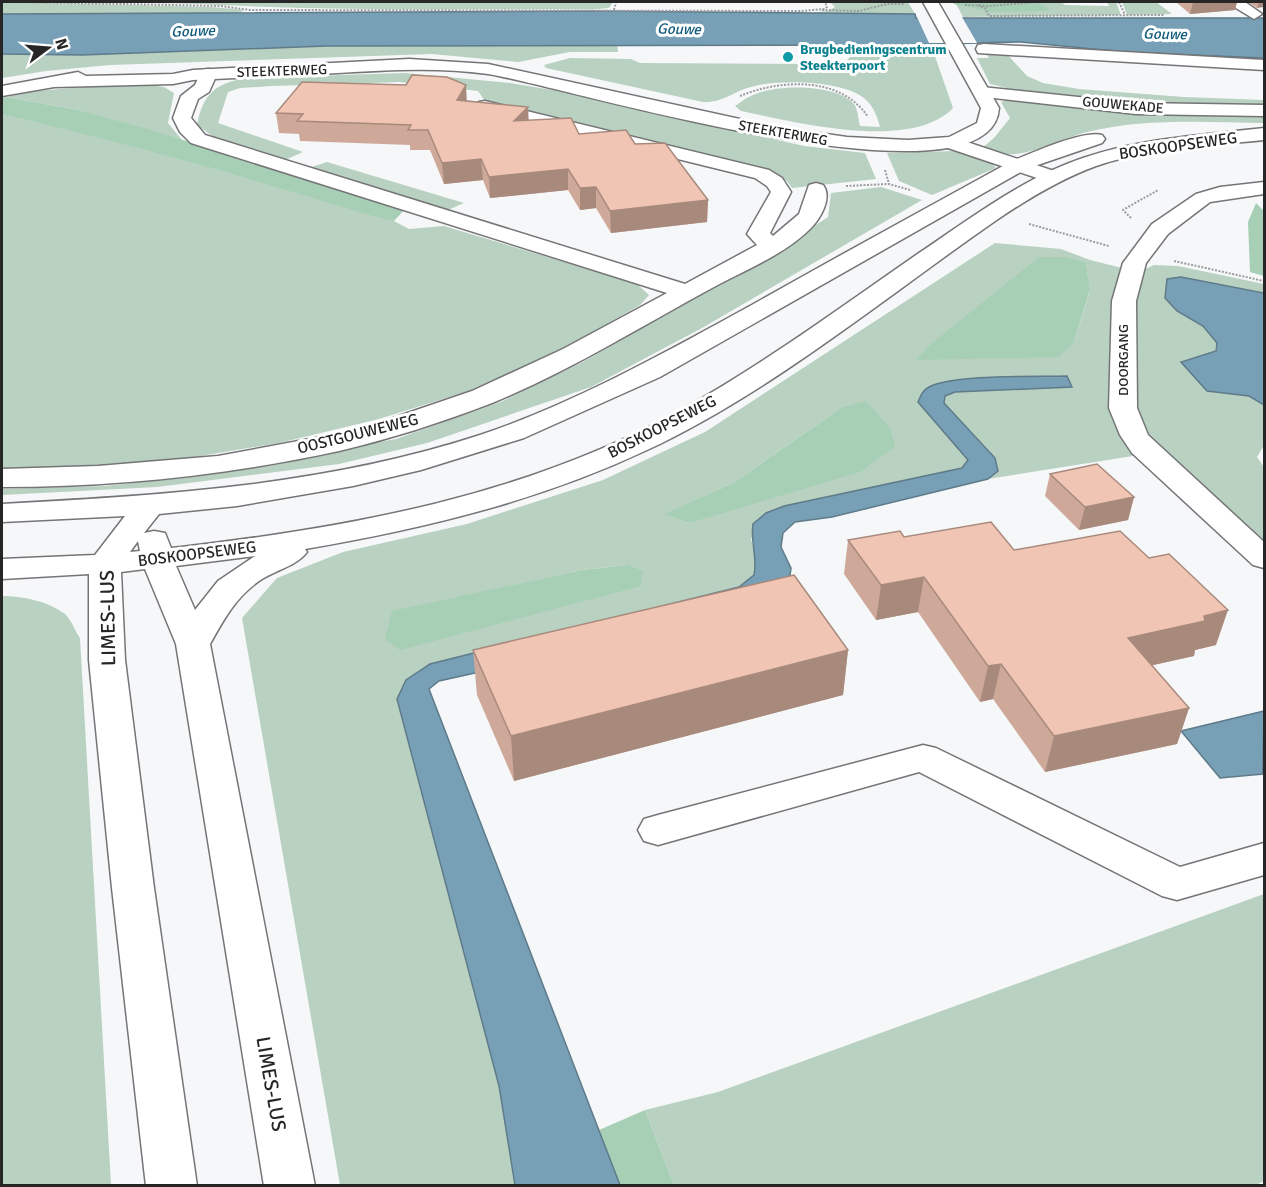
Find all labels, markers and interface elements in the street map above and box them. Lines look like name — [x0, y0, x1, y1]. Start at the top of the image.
north arrow — [18, 18, 78, 78]
water label: Gouwe — [657, 20, 703, 38]
water label: Gouwe — [171, 21, 217, 41]
water label: Gouwe — [1143, 25, 1189, 43]
text: N — [50, 36, 73, 52]
place label: Brugbedieningscentrum Steekterpoort — [800, 41, 947, 74]
marker: Brugbedieningscentrum Steekterpoort — [781, 50, 795, 64]
street label: STEEKTERWEG — [237, 61, 327, 81]
street label: GOUWEKADE — [1082, 93, 1164, 117]
street label: STEEKTERWEG — [737, 117, 829, 149]
street label: BOSKOOPSEWEG — [1118, 128, 1238, 164]
street label: DOORGANG — [1115, 324, 1132, 396]
street label: BOSKOOPSEWEG — [604, 391, 720, 463]
street label: OOSTGOUWEWEG — [295, 409, 421, 459]
street label: BOSKOOPSEWEG — [137, 537, 257, 571]
street label: LIMES-LUS — [95, 570, 121, 666]
street label: LIMES-LUS — [250, 1035, 292, 1133]

